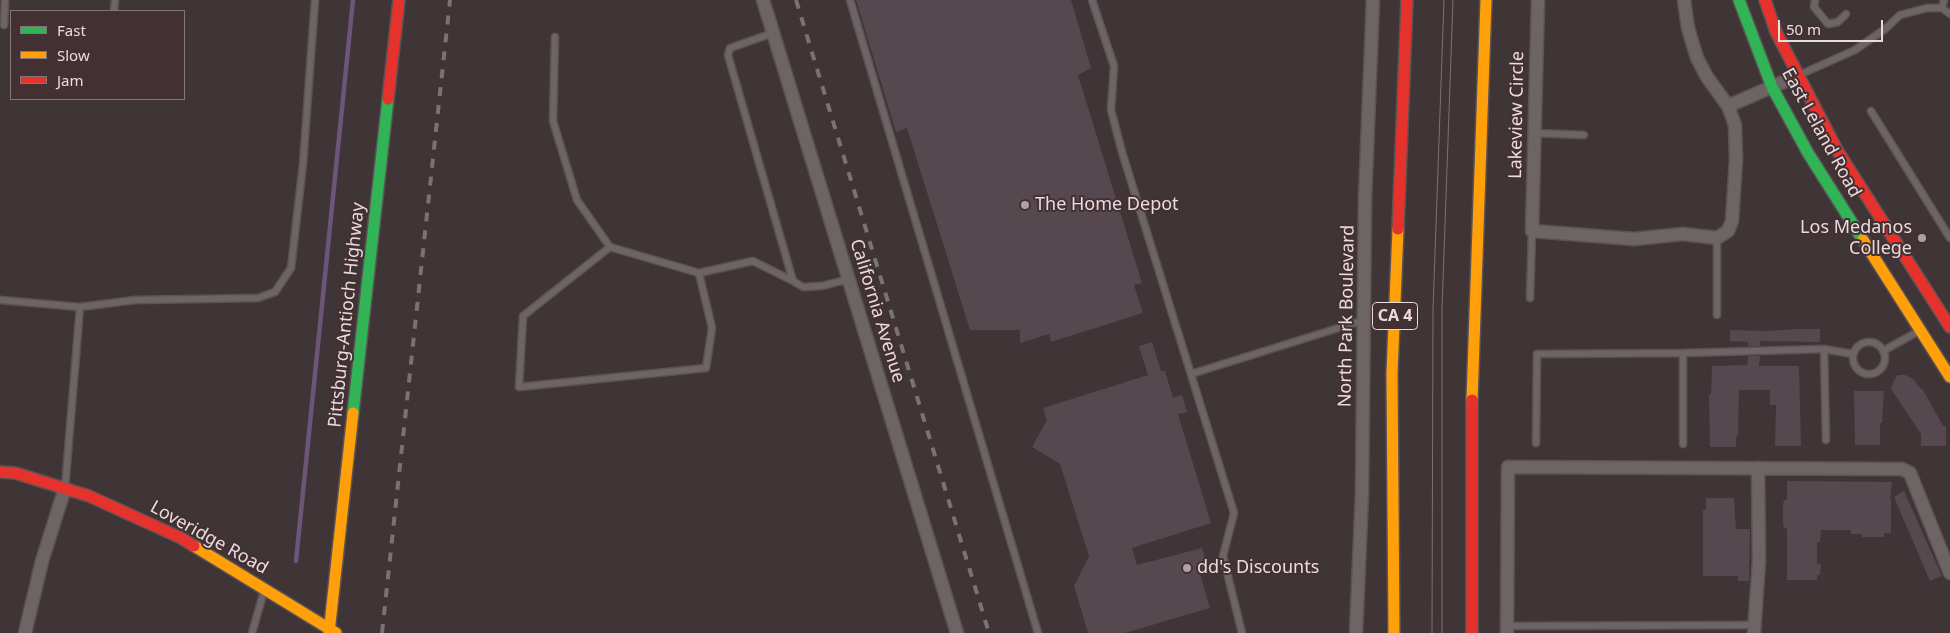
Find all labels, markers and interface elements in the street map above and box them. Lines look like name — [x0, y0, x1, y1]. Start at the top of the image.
legend — [10, 10, 185, 100]
scale bar — [1780, 10, 1885, 42]
text: 50 m — [1786, 19, 1821, 39]
text: Fast — [57, 20, 86, 40]
text: Slow — [57, 45, 90, 65]
street label: Lakeview Circle — [1505, 51, 1529, 179]
street label: East Leland Road — [1777, 65, 1865, 201]
text: Jam — [57, 70, 84, 90]
place label: The Home Depot — [1035, 194, 1179, 216]
marker: The Home Depot — [1019, 199, 1031, 211]
street label: Pittsburg-Antioch Highway — [324, 201, 370, 429]
place label: Los Medanos College — [1800, 217, 1912, 260]
street label: North Park Boulevard — [1335, 225, 1359, 407]
marker: Los Medanos College — [1916, 232, 1928, 244]
street label: California Avenue — [845, 237, 909, 385]
road number: CA 4 — [1372, 302, 1418, 330]
street label: Loveridge Road — [146, 497, 272, 579]
place label: dd's Discounts — [1197, 557, 1319, 579]
marker: dd's Discounts — [1181, 562, 1193, 574]

